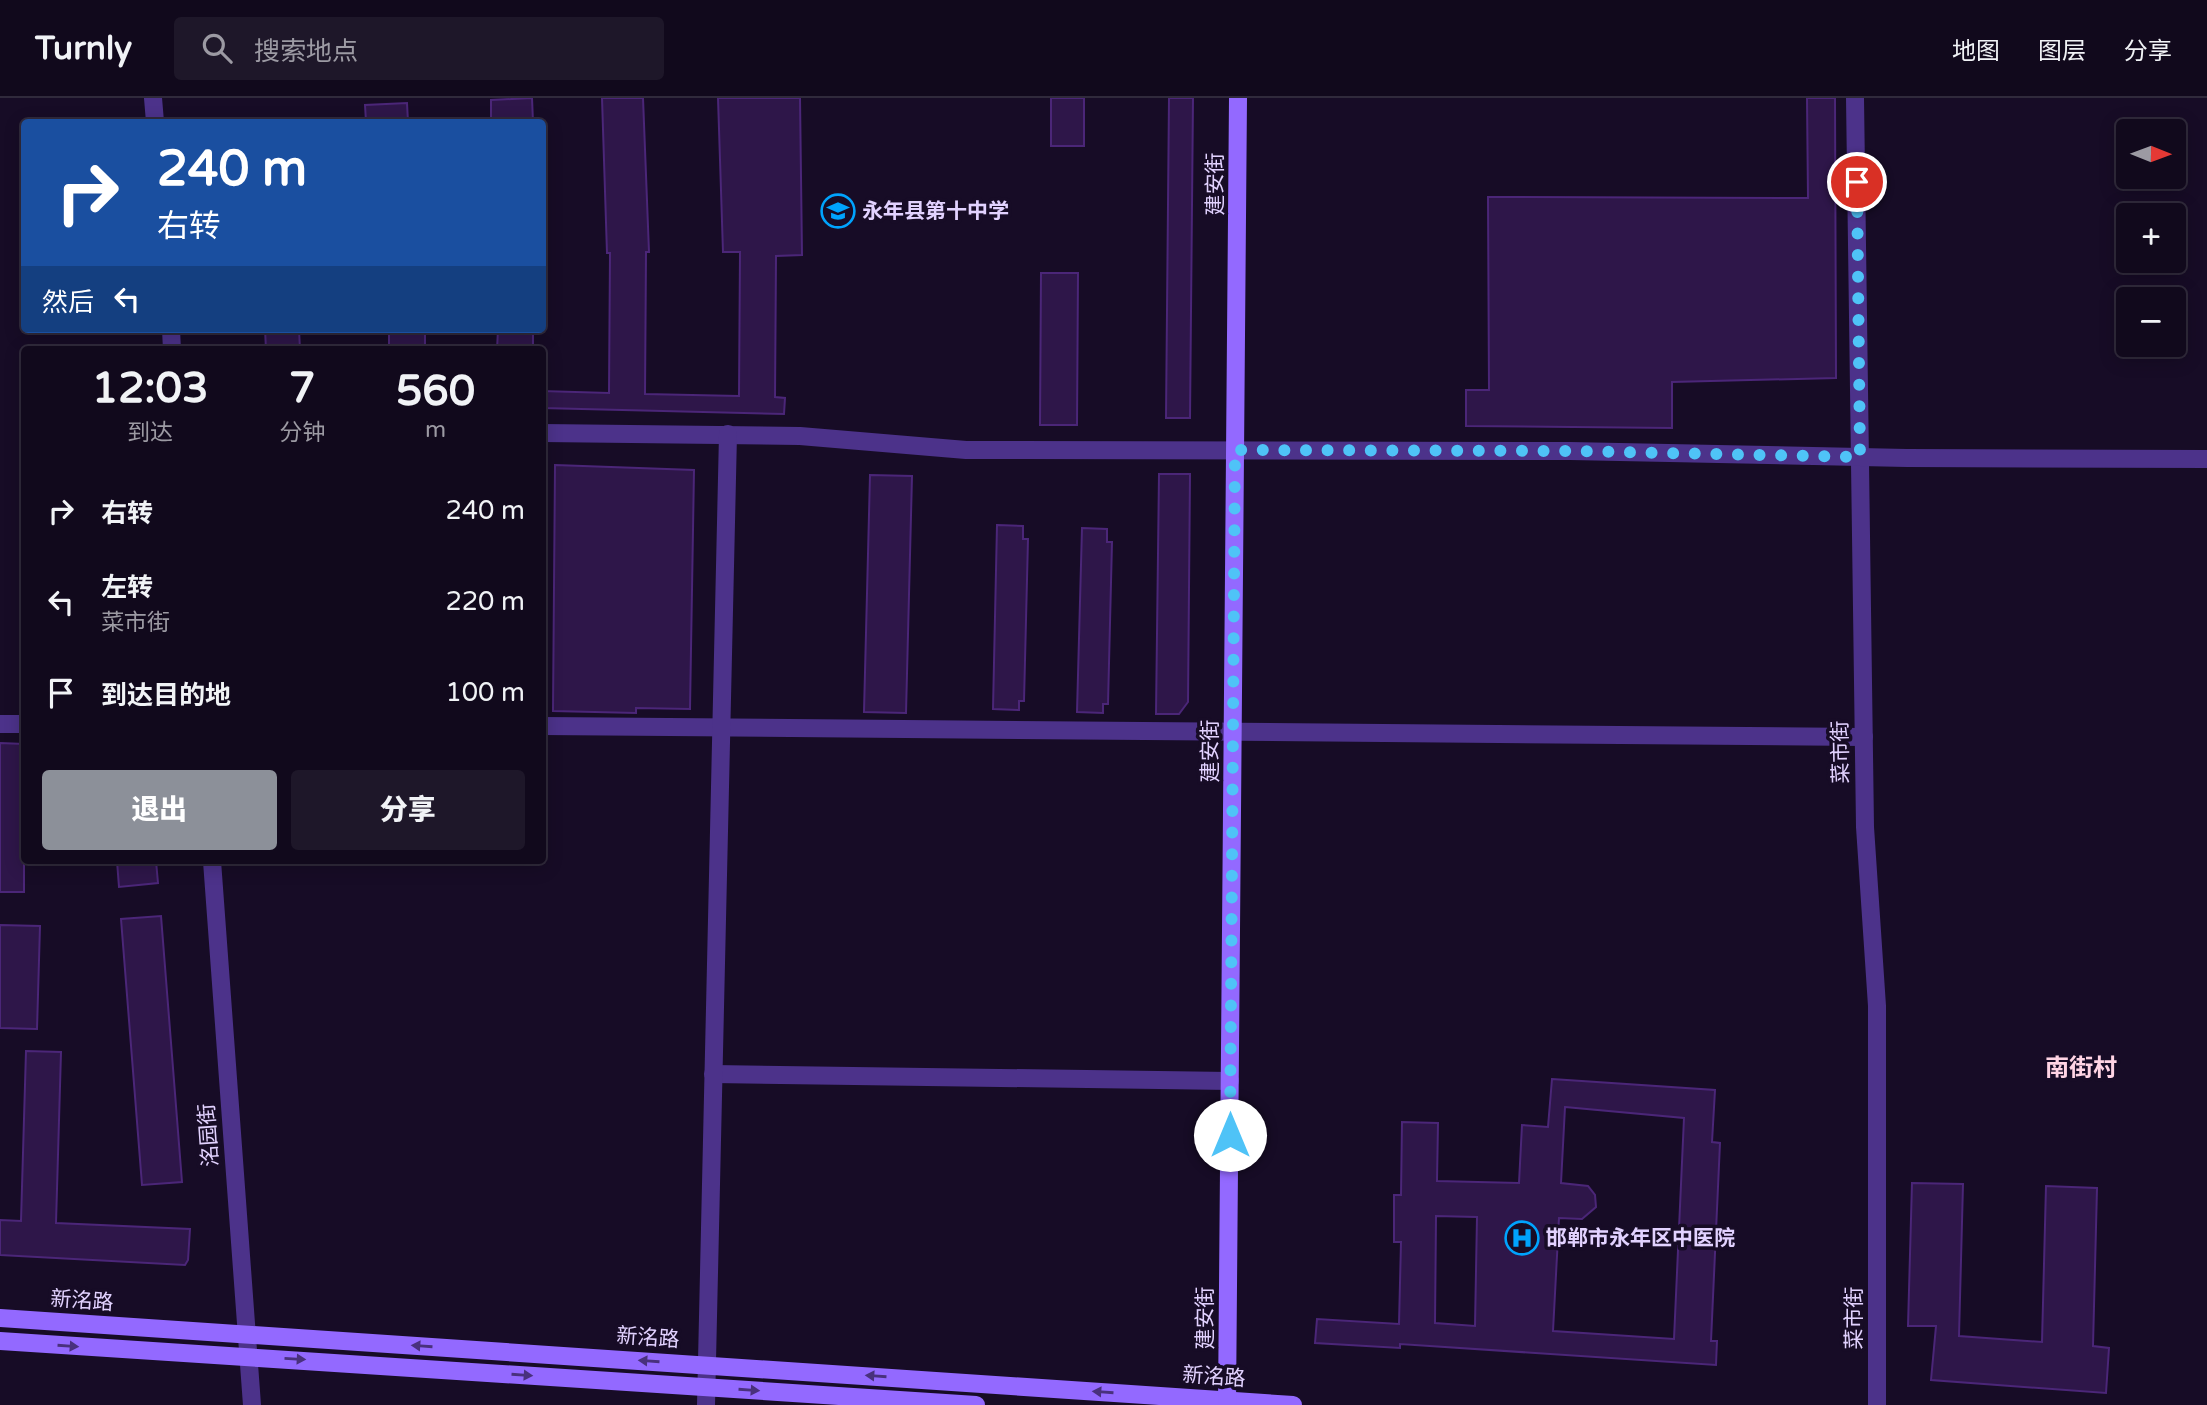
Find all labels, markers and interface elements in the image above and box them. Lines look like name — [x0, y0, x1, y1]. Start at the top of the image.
search box — [174, 17, 664, 80]
text: Turnly — [35, 29, 132, 68]
icon: search — [198, 29, 236, 67]
text: 搜索地点 — [254, 36, 358, 67]
text: 地图 — [1952, 37, 2000, 66]
text: 图层 — [2038, 37, 2086, 66]
text: 分享 — [2124, 37, 2172, 66]
north arrow — [2116, 119, 2186, 189]
map controls — [2116, 119, 2186, 357]
text: 240 m — [157, 140, 307, 199]
icon: right — [42, 147, 133, 238]
pin — [1827, 152, 1887, 212]
street label: 建安街 — [1203, 153, 1228, 216]
icon: arrive — [1838, 163, 1876, 201]
school or university icon: 永年县第十中学 — [819, 192, 857, 230]
place label: 永年县第十中学 — [862, 199, 1009, 224]
button: + — [2116, 203, 2186, 273]
text: 右转 — [157, 208, 221, 246]
icon: left — [108, 280, 146, 318]
text: 然后 — [42, 287, 94, 318]
button: − — [2116, 287, 2186, 357]
text: 12:03 — [92, 363, 208, 414]
text: 7 — [289, 363, 315, 414]
text: 560 — [396, 366, 475, 417]
text: m — [425, 416, 446, 444]
text: 到达 — [127, 419, 173, 447]
text: 分钟 — [279, 419, 325, 447]
icon: right — [42, 492, 80, 530]
text: 240 m — [445, 495, 525, 526]
text: 右转 — [101, 498, 153, 529]
text: 左转 — [101, 572, 153, 603]
icon: left — [42, 583, 80, 621]
text: 220 m — [445, 586, 525, 617]
text: 菜市街 — [101, 609, 170, 637]
icon: arrive — [42, 674, 80, 712]
text: 100 m — [445, 677, 525, 708]
text: 到达目的地 — [101, 680, 231, 711]
street label: 建安街 — [1198, 720, 1223, 783]
street label: 菜市街 — [1828, 720, 1854, 784]
button: 退出 — [42, 770, 277, 850]
button: 分享 — [291, 770, 525, 850]
district label: 南街村 — [2045, 1054, 2117, 1083]
position arrow — [1193, 1098, 1267, 1172]
street label: 洺园街 — [194, 1103, 224, 1167]
hospital icon: 邯郸市永年区中医院 — [1503, 1219, 1541, 1257]
place label: 邯郸市永年区中医院 — [1546, 1226, 1735, 1251]
street label: 新洺路 — [50, 1286, 114, 1316]
street label: 建安街 — [1193, 1287, 1218, 1350]
street label: 菜市街 — [1842, 1287, 1867, 1350]
street label: 新洺路 — [616, 1323, 680, 1353]
one-way arrow — [410, 1340, 432, 1351]
one-way arrow — [57, 1341, 79, 1352]
one-way arrow — [284, 1354, 306, 1365]
one-way arrow — [637, 1356, 659, 1367]
street label: 新洺路 — [1182, 1362, 1246, 1392]
one-way arrow — [511, 1369, 533, 1380]
one-way arrow — [864, 1371, 886, 1382]
one-way arrow — [738, 1385, 760, 1396]
one-way arrow — [1091, 1386, 1113, 1397]

